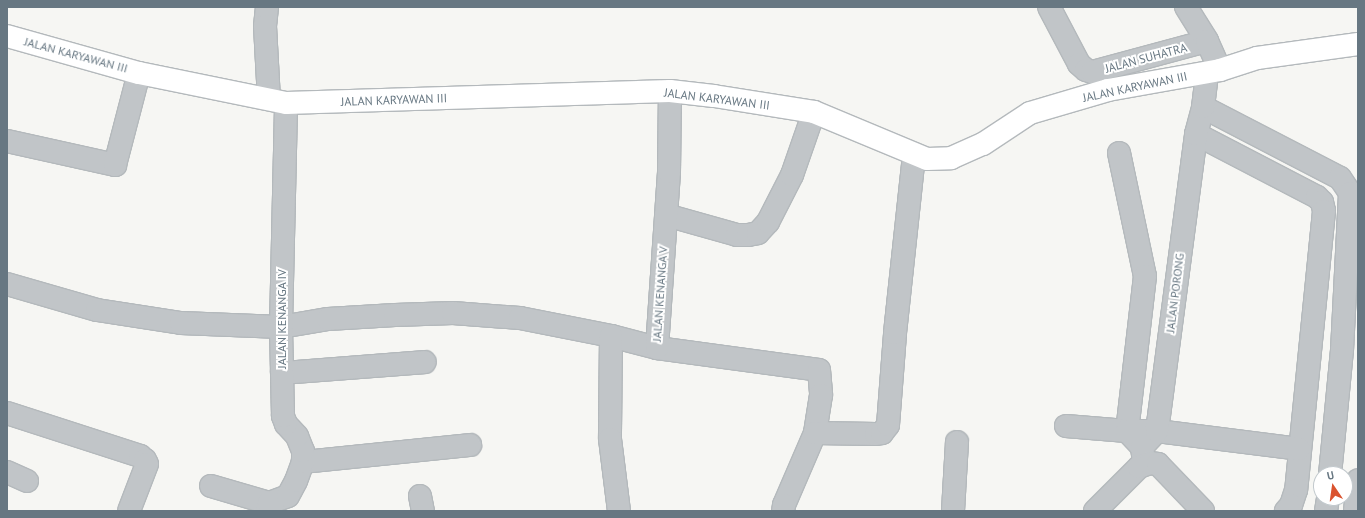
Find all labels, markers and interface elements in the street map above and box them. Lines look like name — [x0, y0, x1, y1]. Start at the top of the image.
street label: JALAN KARYAWAN III — [23, 34, 129, 76]
street label: JALAN SUHATRA — [1104, 40, 1188, 76]
street label: JALAN KARYAWAN III — [1081, 69, 1189, 105]
street label: JALAN KARYAWAN III — [663, 85, 771, 113]
street label: JALAN KARYAWAN III — [341, 91, 447, 109]
street label: JALAN KENANGA V — [649, 245, 671, 343]
street label: JALAN PORONG — [1163, 252, 1187, 334]
street label: JALAN KENANGA IV — [275, 269, 289, 369]
north arrow — [1313, 466, 1353, 506]
text: U — [1326, 468, 1335, 483]

